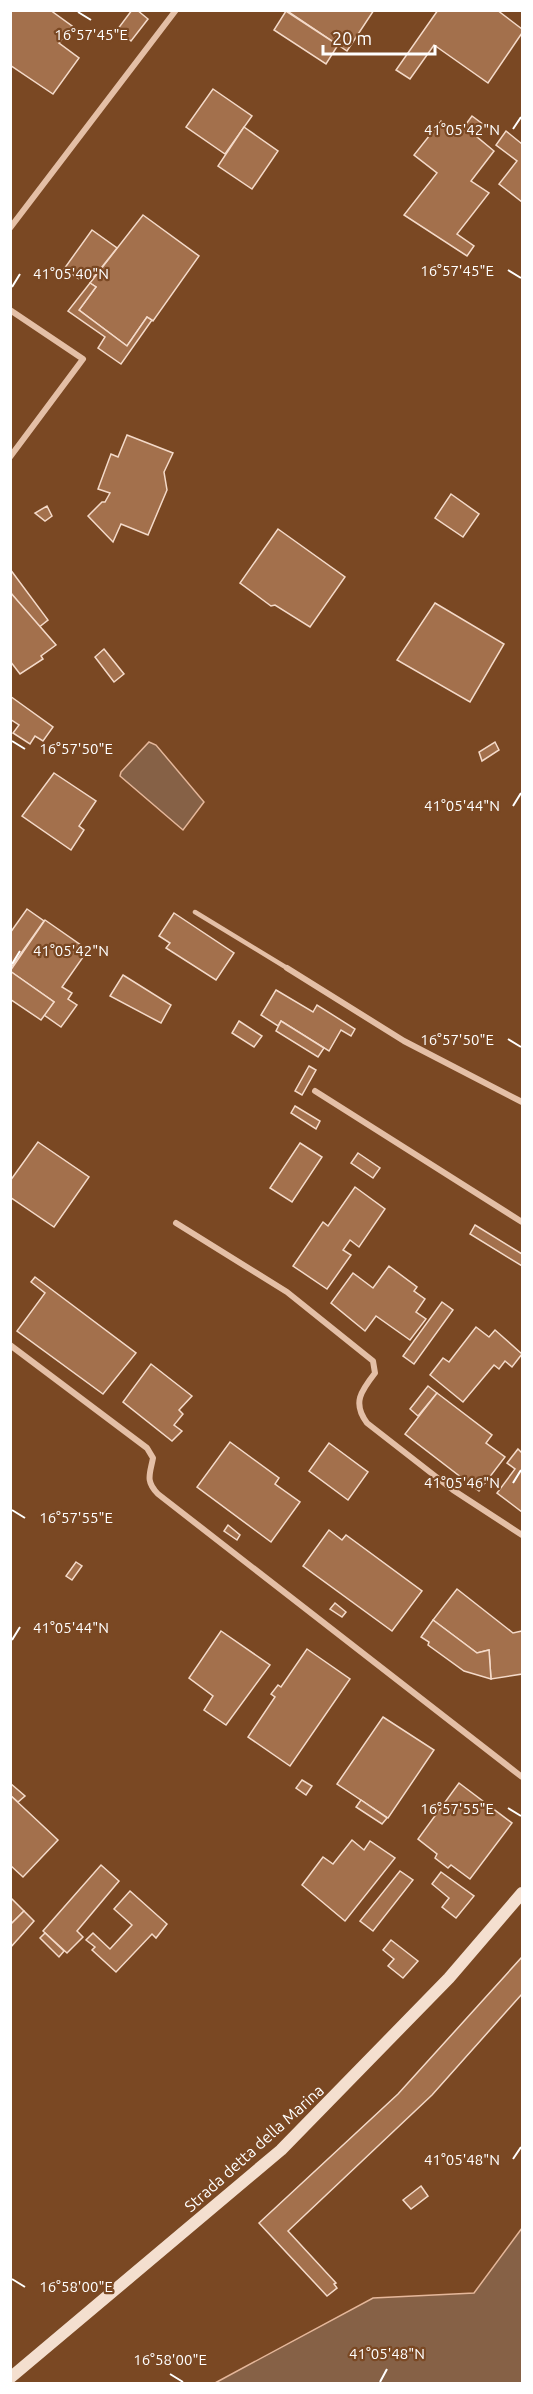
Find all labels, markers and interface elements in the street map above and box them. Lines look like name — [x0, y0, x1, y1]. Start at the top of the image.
scale bar — [323, 18, 436, 56]
text: 16°57'45"E — [54, 26, 128, 43]
text: 20 m — [332, 28, 372, 48]
text: 41°05'42"N — [424, 121, 500, 138]
text: 16°57'45"E — [420, 262, 494, 279]
text: 41°05'40"N — [33, 265, 109, 282]
text: 16°57'50"E — [39, 740, 113, 757]
text: 41°05'44"N — [424, 797, 500, 814]
text: 41°05'42"N — [33, 942, 109, 959]
text: 16°57'50"E — [420, 1031, 494, 1048]
text: 41°05'46"N — [424, 1474, 500, 1491]
text: 16°57'55"E — [39, 1509, 113, 1526]
text: 41°05'44"N — [33, 1619, 109, 1636]
text: 16°57'55"E — [420, 1800, 494, 1817]
street label: Strada detta della Marina — [181, 2081, 327, 2215]
text: 41°05'48"N — [424, 2151, 500, 2168]
text: 16°58'00"E — [39, 2278, 113, 2295]
text: 41°05'48"N — [349, 2345, 425, 2362]
text: 16°58'00"E — [133, 2351, 207, 2368]

